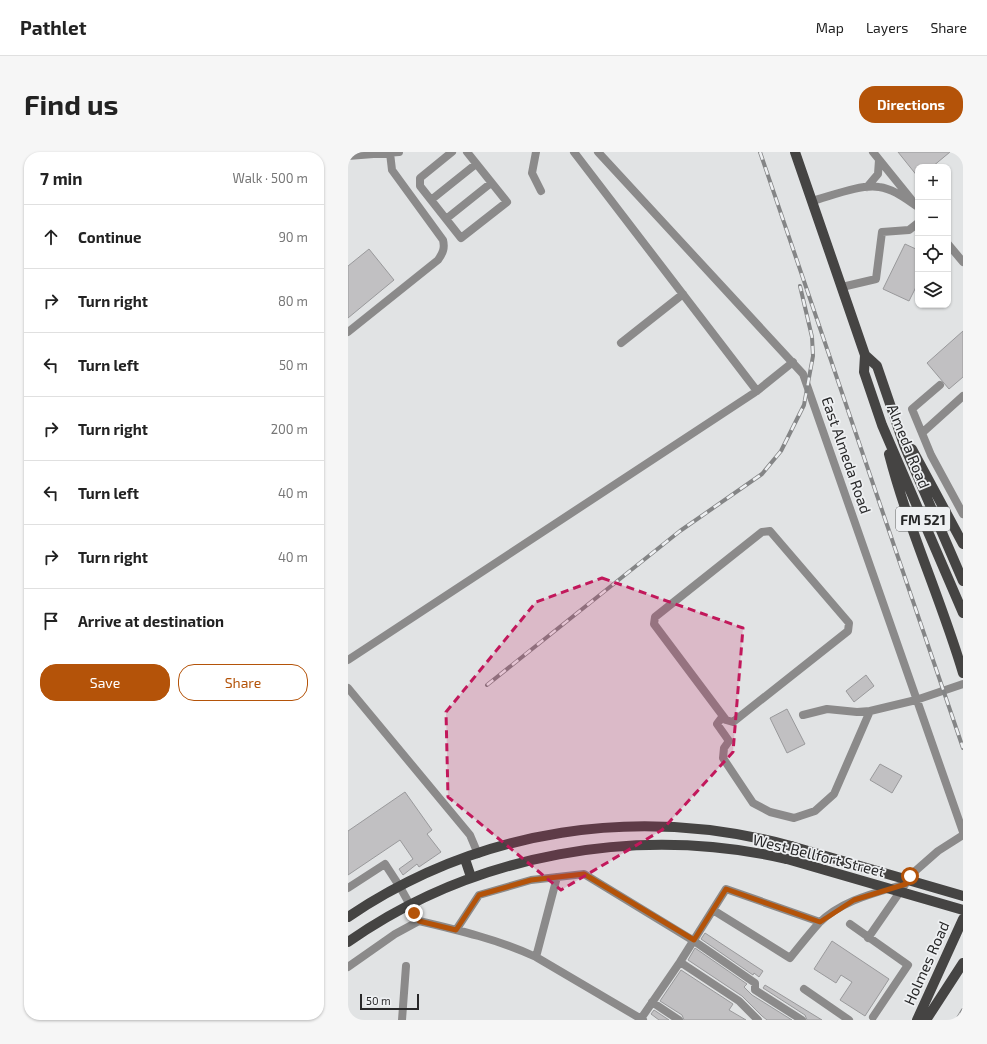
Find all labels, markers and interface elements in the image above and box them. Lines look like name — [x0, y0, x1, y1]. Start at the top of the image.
text: Pathlet — [20, 16, 86, 39]
text: Map — [816, 19, 844, 36]
text: Layers — [866, 19, 908, 36]
text: Share — [930, 19, 967, 36]
button: Directions — [859, 86, 963, 123]
text: Find us — [24, 87, 118, 121]
map controls — [915, 164, 951, 308]
button: + — [915, 164, 951, 200]
text: 7 min — [40, 168, 83, 188]
text: Walk · 500 m — [233, 170, 308, 186]
button: − — [915, 200, 951, 236]
icon: ahead — [40, 226, 62, 248]
text: Continue — [78, 228, 141, 246]
text: 90 m — [278, 229, 308, 245]
button: locate — [915, 236, 951, 272]
button: layers — [915, 272, 951, 308]
icon: right — [40, 290, 62, 312]
text: Turn right — [78, 292, 148, 310]
text: 80 m — [278, 293, 308, 309]
icon: left — [40, 354, 62, 376]
text: Turn left — [78, 356, 139, 374]
text: 50 m — [279, 357, 308, 373]
street label: East Almeda Road — [819, 394, 875, 516]
street label: Almeda Road — [884, 401, 934, 491]
icon: right — [40, 418, 62, 440]
text: Turn right — [78, 420, 148, 438]
text: 200 m — [271, 421, 308, 437]
icon: left — [40, 482, 62, 504]
text: Turn left — [78, 484, 139, 502]
text: 40 m — [278, 485, 308, 501]
road number: FM 521 — [896, 507, 950, 531]
icon: right — [40, 546, 62, 568]
text: Turn right — [78, 548, 148, 566]
text: 40 m — [278, 549, 308, 565]
icon: arrive — [40, 610, 62, 632]
text: Arrive at destination — [78, 612, 224, 630]
button: Save — [40, 664, 170, 701]
button: Share — [178, 664, 308, 701]
street label: West Bellfort Street — [751, 830, 887, 880]
route start — [901, 867, 919, 885]
route end — [405, 904, 423, 922]
street label: Holmes Road — [900, 918, 952, 1008]
scale bar — [360, 992, 419, 1011]
text: 50 m — [366, 994, 391, 1007]

